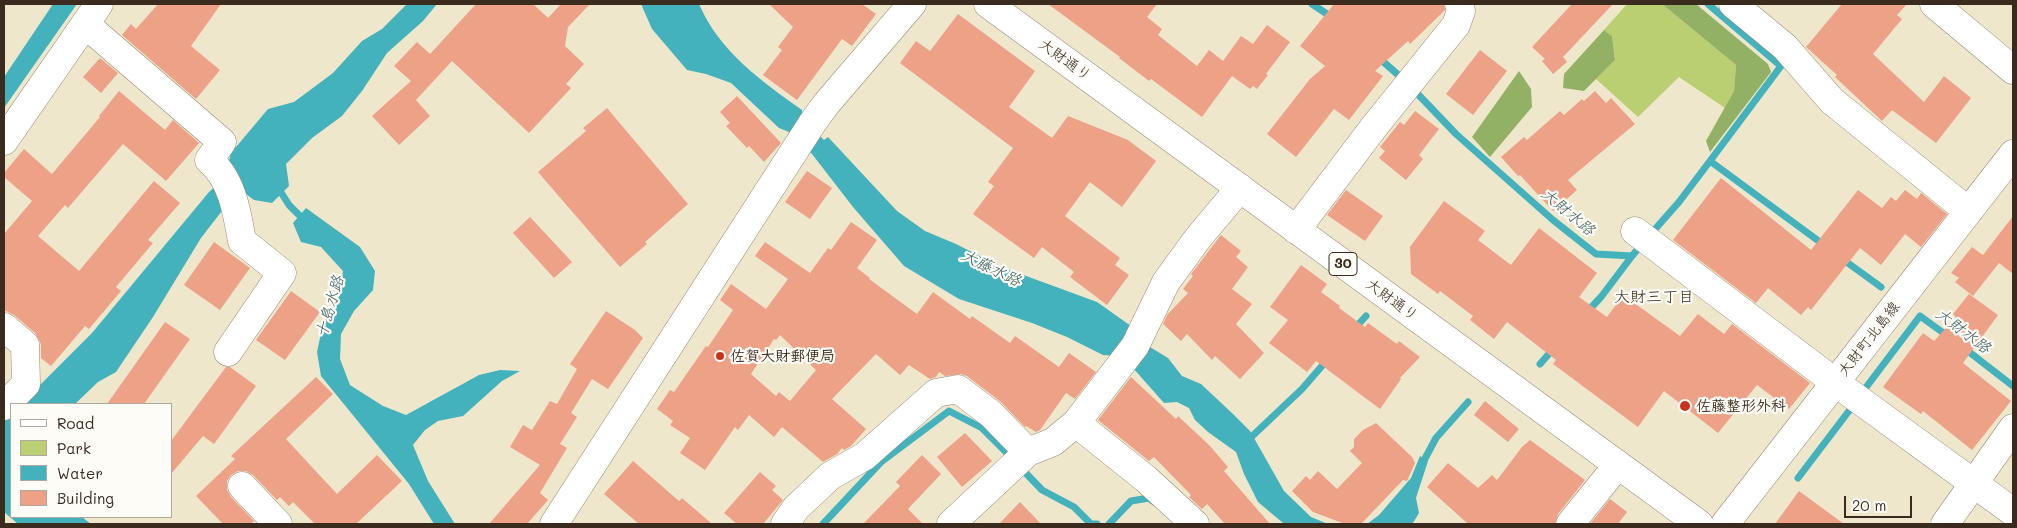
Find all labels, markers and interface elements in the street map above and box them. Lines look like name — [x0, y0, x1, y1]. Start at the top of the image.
street label: 大財通り — [1035, 35, 1095, 85]
water label: 大財水路 — [1537, 184, 1599, 240]
water label: 大藤水路 — [958, 245, 1024, 291]
road number: 30 — [1329, 252, 1357, 276]
water label: 十島水路 — [312, 274, 348, 340]
street label: 大財通り — [1362, 275, 1422, 325]
district label: 大財三丁目 — [1614, 287, 1694, 307]
street label: 大財町北島線 — [1834, 298, 1904, 380]
water label: 大財水路 — [1932, 304, 1994, 358]
place label: 佐賀大財郵便局 — [730, 347, 835, 365]
marker: 佐賀大財郵便局 — [714, 350, 726, 362]
place label: 佐藤整形外科 — [1696, 397, 1786, 415]
marker: 佐藤整形外科 — [1678, 399, 1692, 413]
legend — [10, 403, 172, 518]
text: Road — [57, 413, 94, 433]
text: Park — [57, 438, 91, 458]
text: Water — [57, 463, 103, 483]
scale bar — [1847, 486, 1914, 518]
text: Building — [57, 488, 114, 508]
text: 20 m — [1852, 495, 1886, 515]

